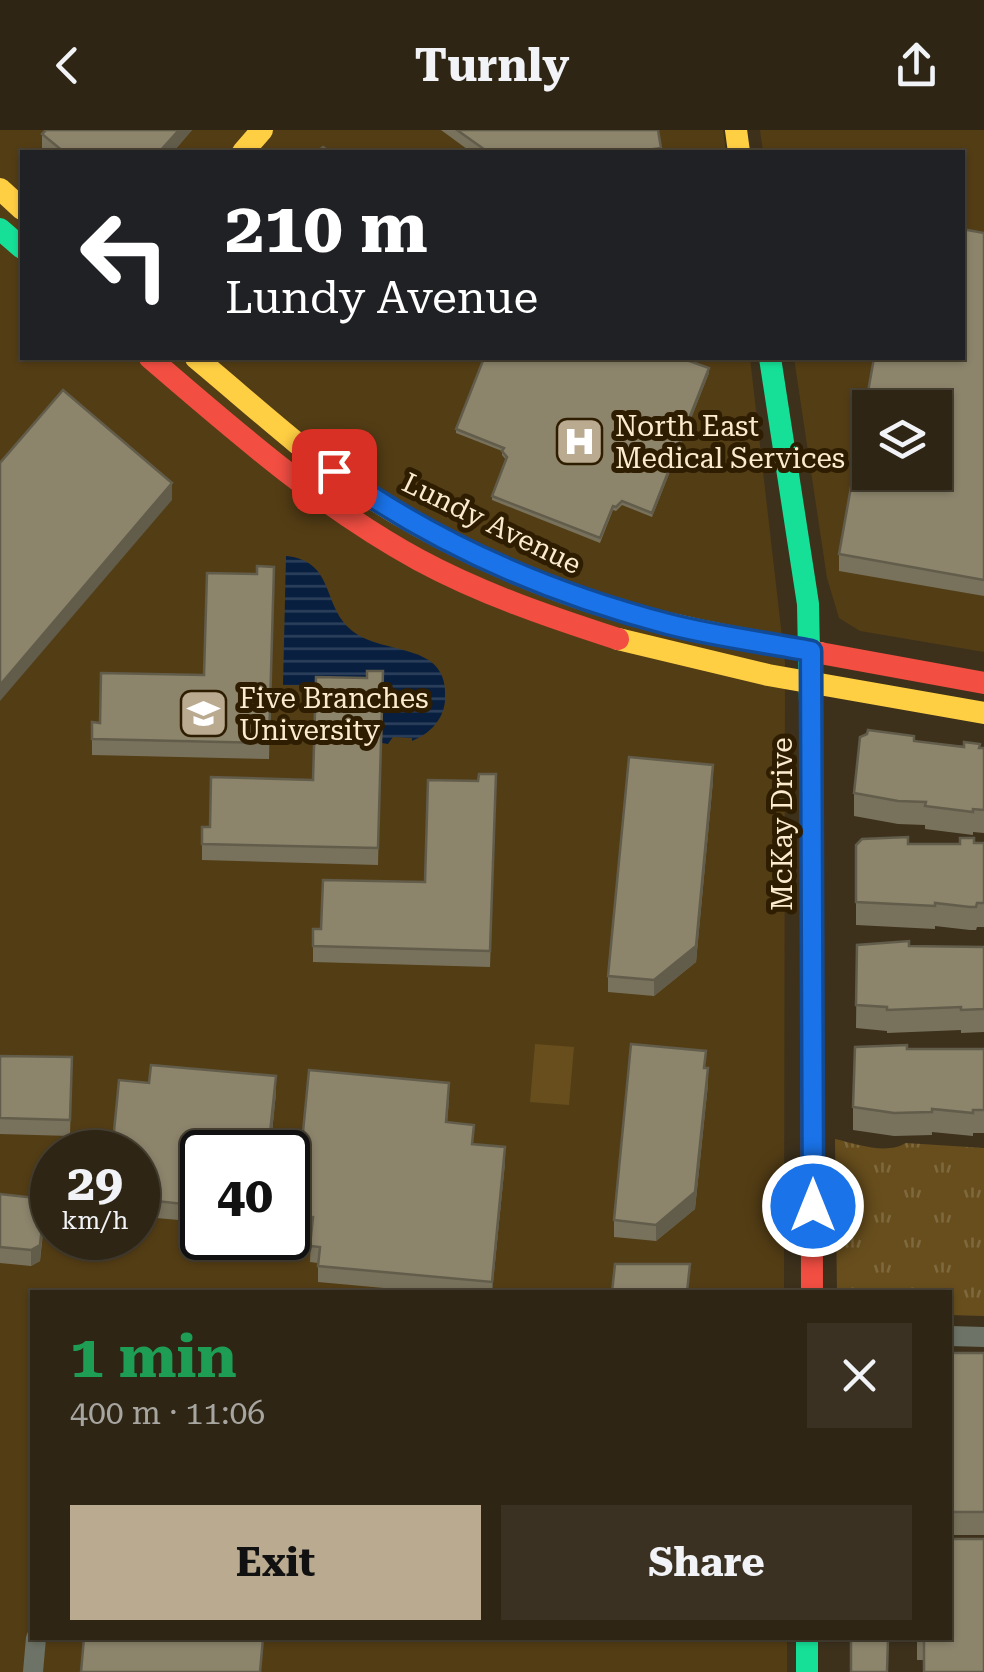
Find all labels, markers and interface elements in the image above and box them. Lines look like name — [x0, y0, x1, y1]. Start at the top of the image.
icon: back — [40, 38, 95, 93]
icon: share — [889, 38, 944, 93]
text: Turnly — [415, 39, 569, 92]
text: 210 m — [225, 187, 428, 269]
icon: left — [60, 190, 190, 320]
text: Lundy Avenue — [225, 271, 538, 324]
map controls — [852, 390, 952, 490]
button: layers — [852, 390, 952, 490]
place label: North East Medical Services — [615, 410, 845, 475]
hospital icon: North East Medical Services — [554, 416, 606, 468]
pin — [292, 429, 377, 514]
icon: arrive — [307, 444, 362, 499]
street label: Lundy Avenue — [397, 466, 587, 581]
place label: Five Branches University — [239, 682, 428, 747]
school or university icon: Five Branches University — [178, 688, 230, 740]
street label: McKay Drive — [766, 737, 799, 911]
speed limit sign: 40 — [180, 1130, 310, 1260]
text: 29 — [67, 1154, 123, 1212]
position arrow — [761, 1154, 865, 1258]
text: km/h — [62, 1206, 128, 1235]
text: 1 min — [70, 1321, 237, 1392]
button: close — [807, 1323, 912, 1428]
text: 400 m · 11:06 — [70, 1394, 265, 1432]
button: Exit — [70, 1505, 481, 1620]
button: Share — [501, 1505, 912, 1620]

